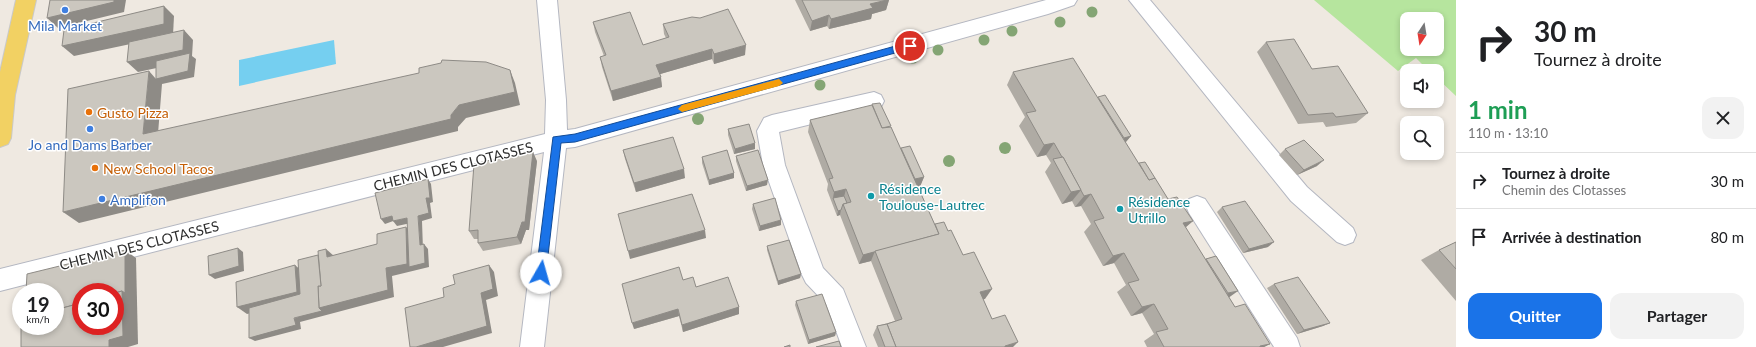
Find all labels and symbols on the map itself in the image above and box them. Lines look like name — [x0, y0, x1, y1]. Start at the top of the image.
marker: Mila Market — [60, 5, 70, 15]
north arrow — [1400, 12, 1444, 56]
place label: Mila Market — [28, 17, 102, 34]
pin — [893, 29, 927, 63]
place label: Gusto Pizza — [97, 104, 169, 121]
marker: Gusto Pizza — [84, 107, 94, 117]
marker: Jo and Dams Barber — [85, 124, 95, 134]
place label: Jo and Dams Barber — [28, 136, 152, 153]
street label: CHEMIN DES CLOTASSES — [372, 138, 534, 194]
place label: New School Tacos — [103, 160, 214, 177]
marker: New School Tacos — [90, 163, 100, 173]
place label: Résidence Toulouse-Lautrec — [879, 180, 985, 213]
place label: Amplifon — [110, 191, 166, 208]
marker: Résidence Toulouse-Lautrec — [866, 191, 876, 201]
place label: Résidence Utrillo — [1128, 193, 1190, 226]
marker: Amplifon — [97, 194, 107, 204]
marker: Résidence Utrillo — [1115, 204, 1125, 214]
street label: CHEMIN DES CLOTASSES — [58, 217, 220, 273]
position arrow — [520, 252, 562, 294]
speed limit sign: 30 — [72, 283, 124, 335]

